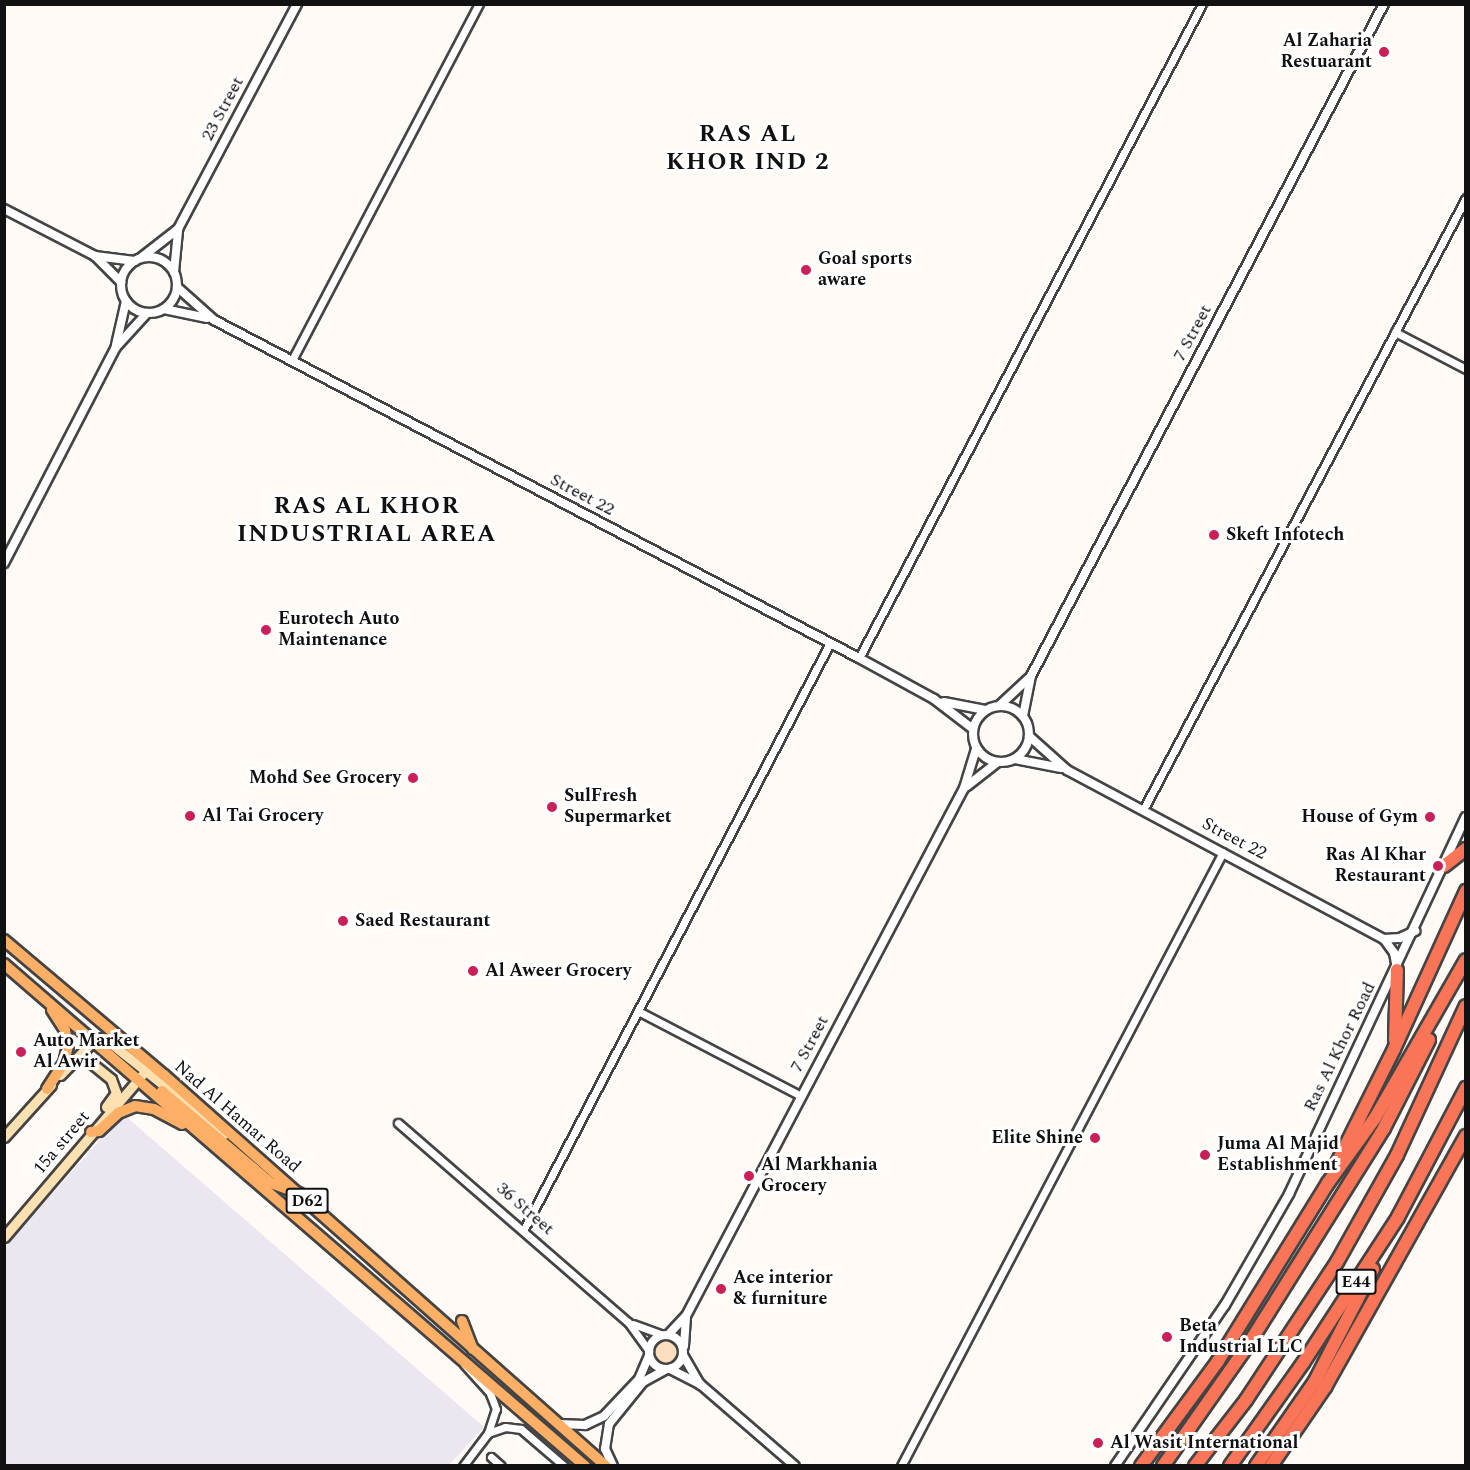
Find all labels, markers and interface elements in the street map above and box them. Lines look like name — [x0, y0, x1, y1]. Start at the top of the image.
place label: Al Zaharia Restuarant — [1280, 31, 1372, 74]
marker: Al Zaharia Restuarant — [1377, 45, 1391, 59]
street label: 23 Street — [197, 73, 249, 145]
district label: RAS AL KHOR IND 2 — [666, 121, 830, 177]
place label: Goal sports aware — [818, 249, 912, 292]
marker: Goal sports aware — [799, 263, 813, 277]
street label: 7 Street — [1169, 301, 1217, 365]
street label: Street 22 — [546, 469, 618, 521]
district label: RAS AL KHOR INDUSTRIAL AREA — [237, 493, 497, 549]
place label: Skeft Infotech — [1226, 524, 1344, 546]
marker: Skeft Infotech — [1207, 528, 1221, 542]
place label: Eurotech Auto Maintenance — [278, 609, 399, 652]
marker: Eurotech Auto Maintenance — [259, 623, 273, 637]
place label: Mohd See Grocery — [249, 767, 401, 789]
marker: Mohd See Grocery — [406, 771, 420, 785]
place label: SulFresh Supermarket — [564, 786, 672, 828]
marker: SulFresh Supermarket — [545, 800, 559, 814]
place label: Al Tai Grocery — [202, 805, 323, 827]
place label: House of Gym — [1301, 806, 1418, 828]
marker: Al Tai Grocery — [183, 809, 197, 823]
marker: House of Gym — [1423, 810, 1437, 824]
street label: Street 22 — [1198, 813, 1270, 865]
place label: Ras Al Khar Restaurant — [1325, 845, 1426, 888]
marker: Ras Al Khar Restaurant — [1431, 859, 1445, 873]
place label: Saed Restaurant — [355, 910, 490, 932]
marker: Saed Restaurant — [336, 914, 350, 928]
place label: Al Aweer Grocery — [485, 960, 631, 982]
marker: Al Aweer Grocery — [466, 964, 480, 978]
street label: Ras Al Khor Road — [1299, 979, 1381, 1115]
street label: 7 Street — [786, 1012, 834, 1076]
place label: Auto Market Al Awir — [33, 1031, 139, 1074]
marker: Auto Market Al Awir — [14, 1045, 28, 1059]
street label: Nad Al Hamar Road — [169, 1056, 305, 1178]
street label: 15a street — [29, 1107, 95, 1179]
place label: Elite Shine — [991, 1127, 1083, 1149]
marker: Elite Shine — [1088, 1131, 1102, 1145]
place label: Juma Al Majid Establishment — [1217, 1134, 1339, 1176]
marker: Juma Al Majid Establishment — [1198, 1148, 1212, 1162]
place label: Al Markhania Grocery — [761, 1155, 878, 1198]
marker: Al Markhania Grocery — [742, 1169, 756, 1183]
street label: 36 Street — [492, 1178, 558, 1240]
road number: D62 — [284, 1188, 330, 1214]
place label: Ace interior & furniture — [733, 1268, 833, 1310]
road number: E44 — [1335, 1269, 1377, 1295]
marker: Ace interior & furniture — [714, 1282, 728, 1296]
place label: Beta Industrial LLC — [1179, 1316, 1303, 1358]
marker: Beta Industrial LLC — [1160, 1330, 1174, 1344]
place label: Al Wasit International — [1110, 1432, 1298, 1454]
marker: Al Wasit International — [1091, 1436, 1105, 1450]

